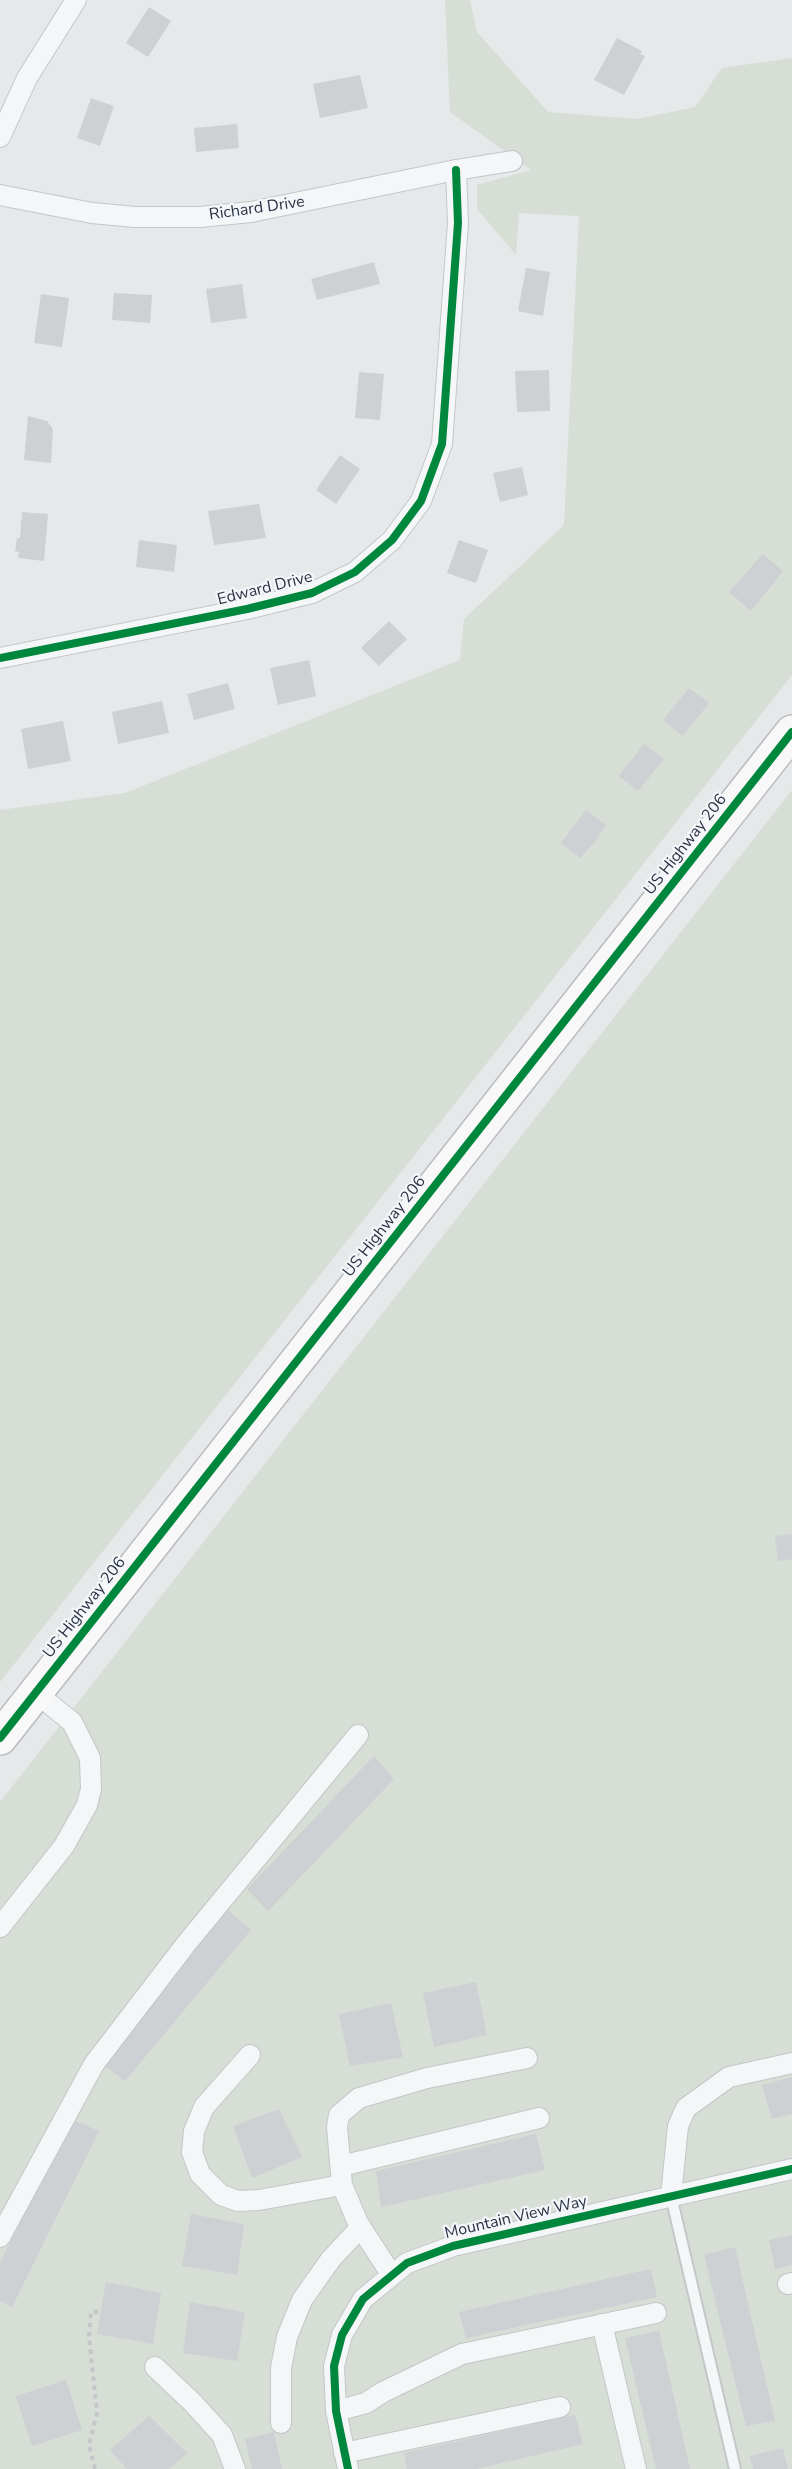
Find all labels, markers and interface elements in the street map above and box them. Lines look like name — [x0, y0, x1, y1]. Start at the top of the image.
street label: Richard Drive — [208, 193, 306, 225]
street label: Edward Drive — [215, 568, 315, 610]
street label: US Highway 206 — [641, 791, 731, 899]
street label: US Highway 206 — [340, 1173, 430, 1281]
street label: US Highway 206 — [40, 1554, 130, 1662]
street label: Mountain View Way — [443, 2192, 589, 2244]

